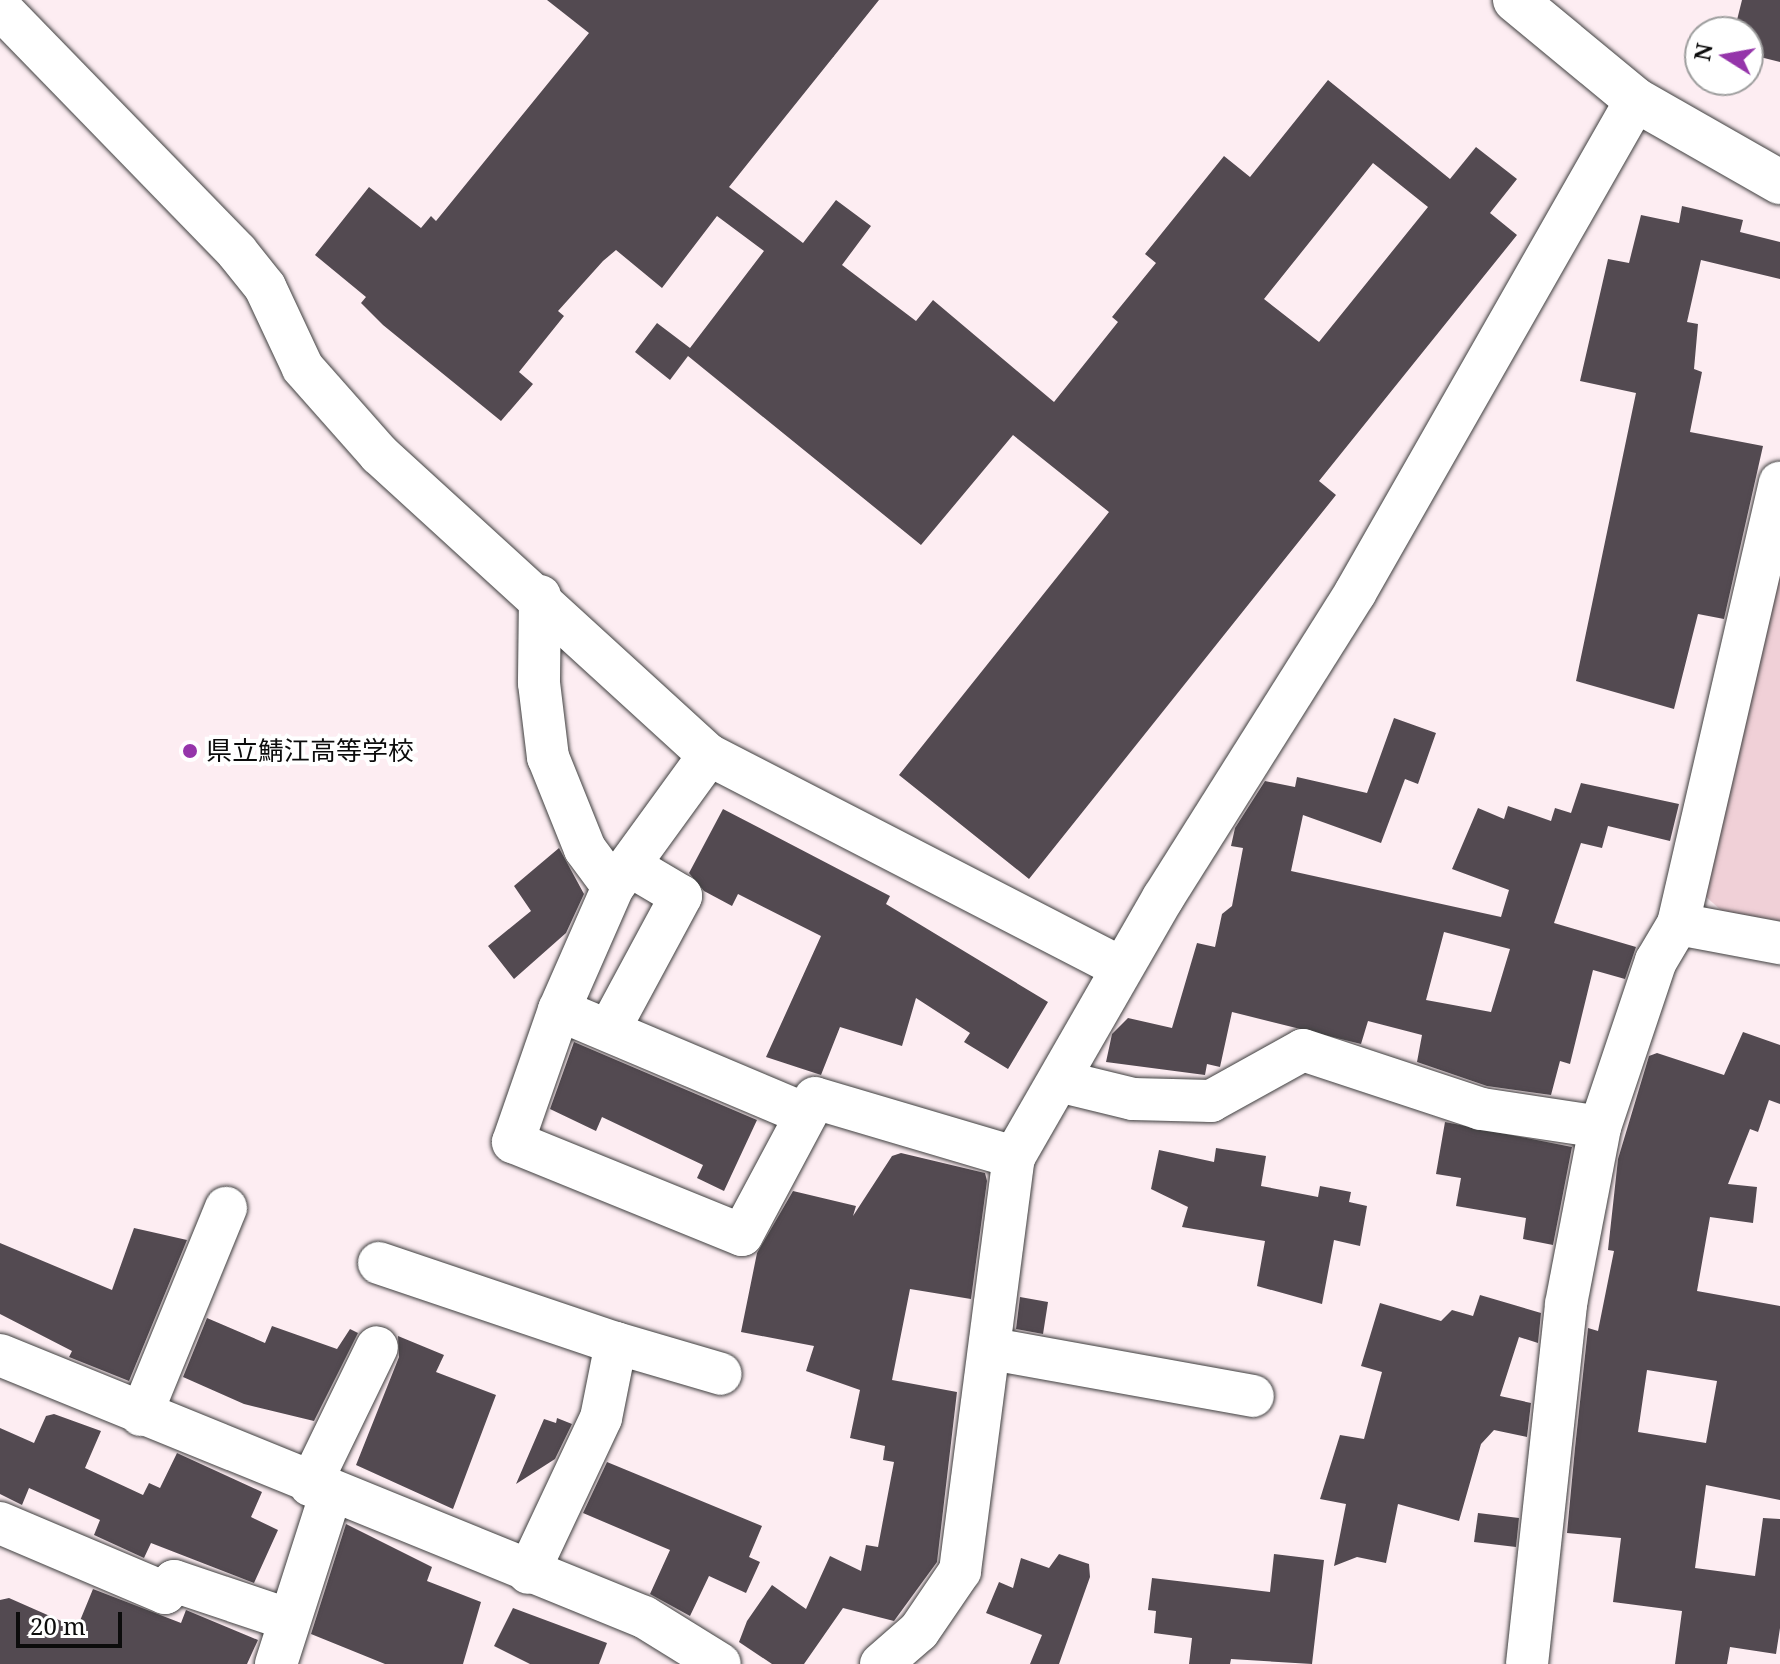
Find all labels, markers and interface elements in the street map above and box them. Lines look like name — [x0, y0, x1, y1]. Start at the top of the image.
north arrow — [1684, 16, 1764, 96]
text: N — [1686, 40, 1719, 63]
place label: 県立鯖江高等学校 — [206, 735, 414, 767]
marker: 県立鯖江高等学校 — [181, 742, 199, 760]
scale bar — [20, 1596, 126, 1646]
text: 20 m — [30, 1609, 86, 1642]

